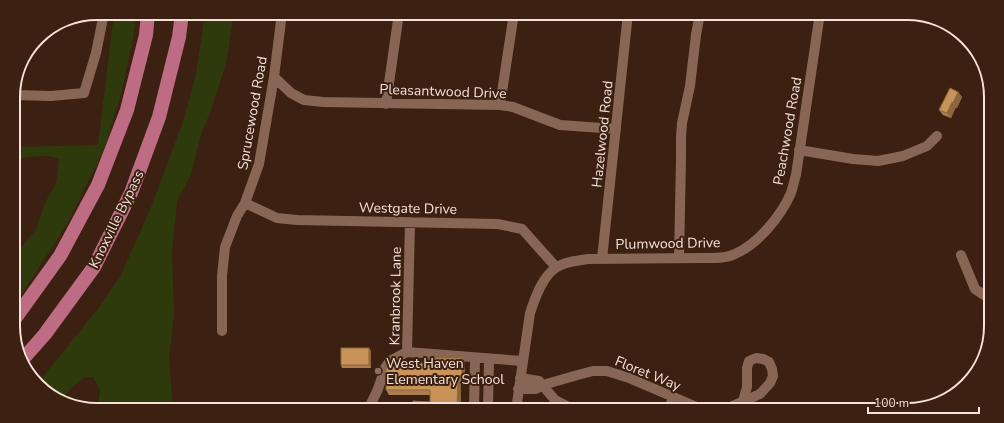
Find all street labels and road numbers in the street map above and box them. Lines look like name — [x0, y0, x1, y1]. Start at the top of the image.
street label: Sprucewood Road — [233, 55, 272, 171]
street label: Peachwood Road — [769, 76, 806, 187]
street label: Pleasantwood Drive — [379, 80, 507, 103]
street label: Hazelwood Road — [587, 80, 618, 188]
street label: Knoxville Bypass — [84, 167, 149, 271]
street label: Westgate Drive — [359, 198, 457, 219]
street label: Plumwood Drive — [615, 233, 721, 254]
street label: Kranbrook Lane — [385, 246, 406, 346]
street label: Floret Way — [612, 352, 684, 396]

